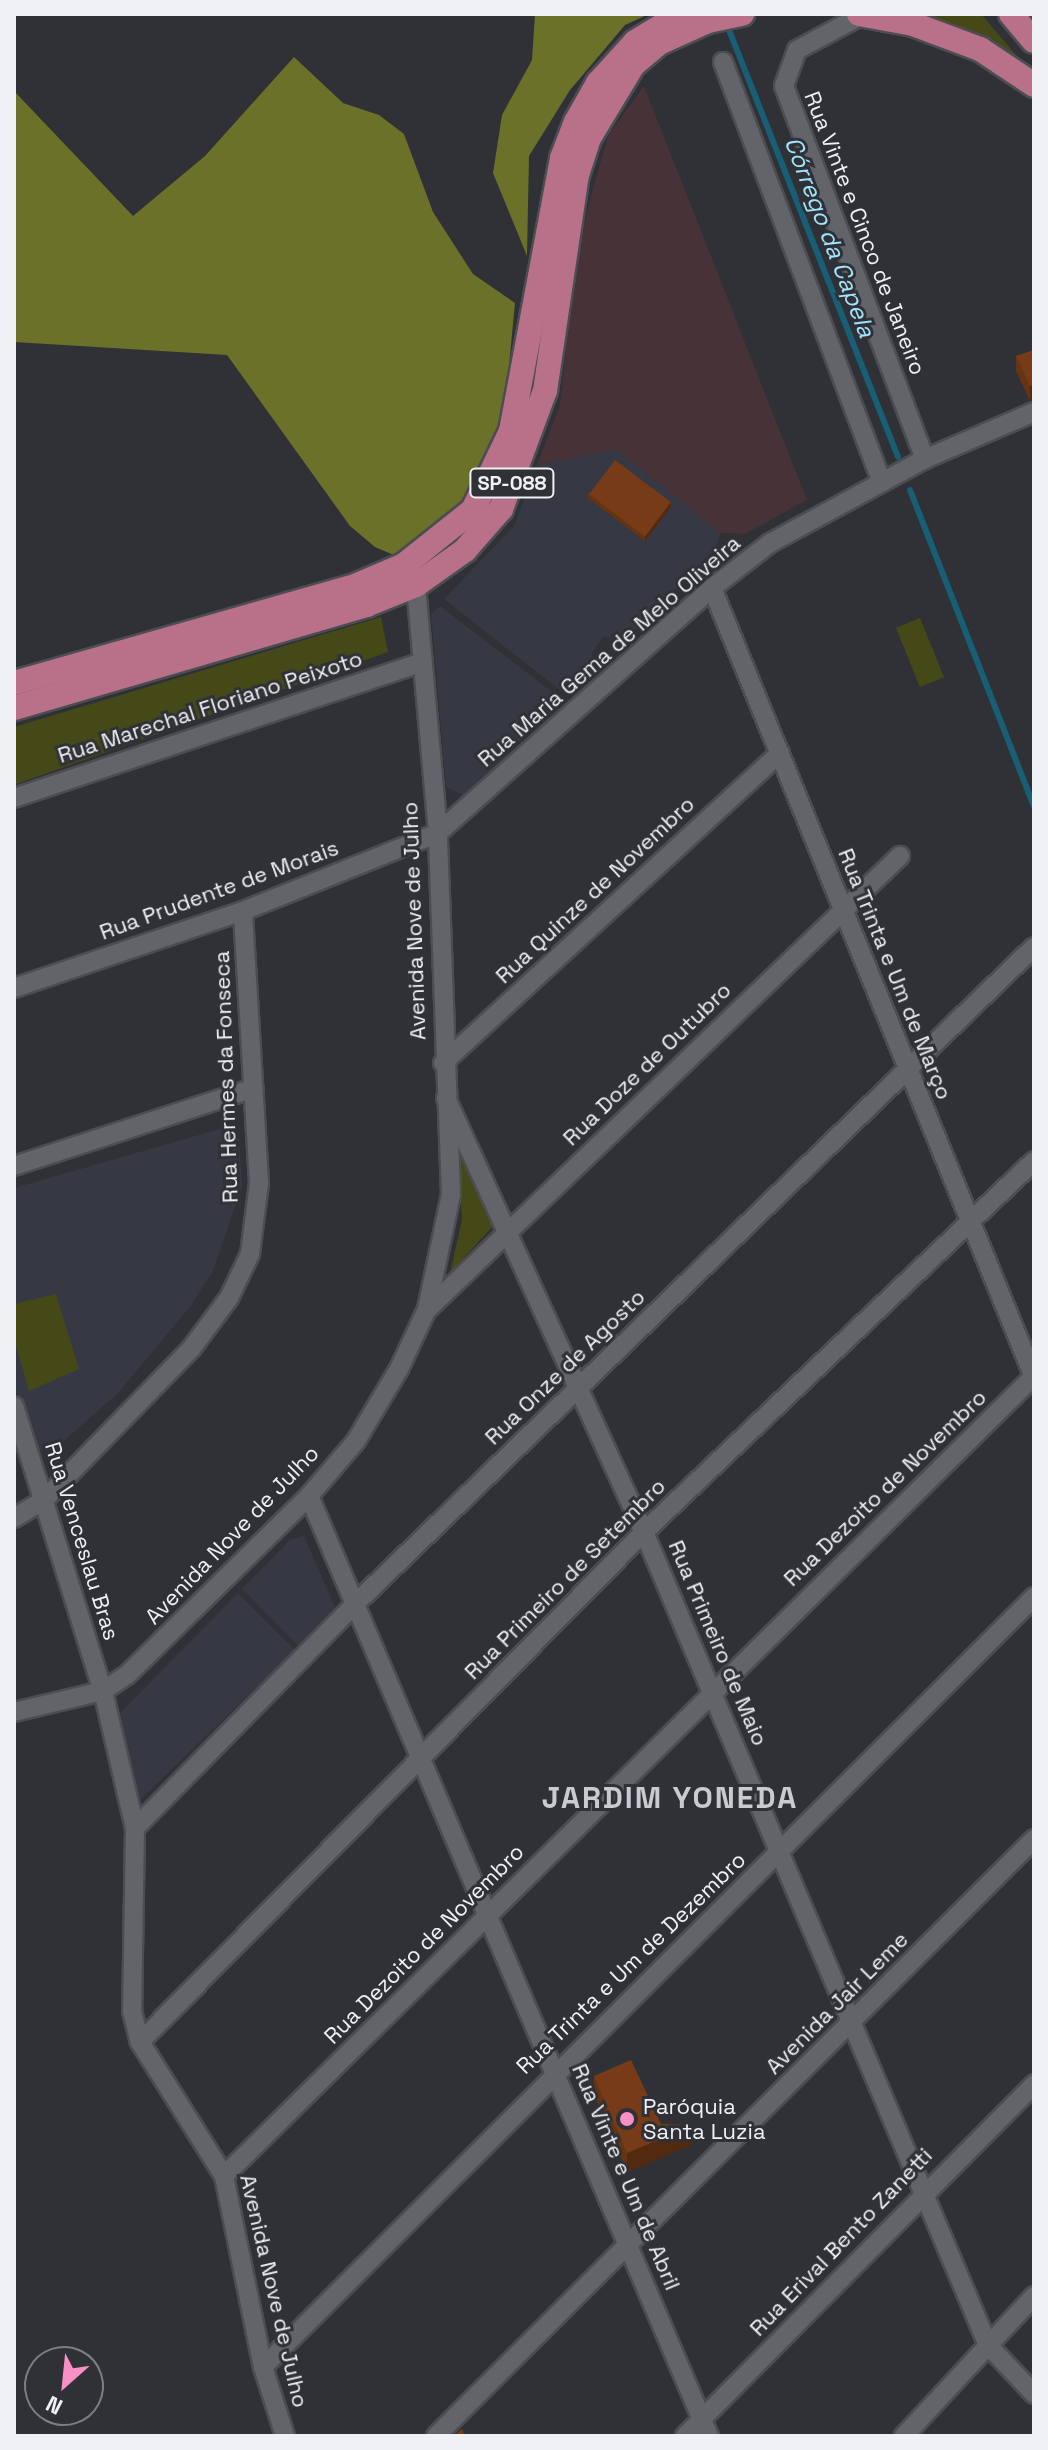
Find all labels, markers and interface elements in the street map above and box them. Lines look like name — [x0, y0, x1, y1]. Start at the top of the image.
street label: Rua Vinte e Cinco de Janeiro — [799, 87, 931, 379]
water label: Córrego da Capela — [778, 133, 882, 341]
road number: SP-088 — [468, 467, 556, 499]
street label: Rua Maria Gema de Melo Oliveira — [472, 530, 746, 772]
street label: Rua Marechal Floriano Peixoto — [54, 645, 366, 769]
street label: Rua Quinze de Novembro — [490, 791, 700, 989]
street label: Avenida Nove de Julho — [397, 801, 431, 1041]
street label: Rua Prudente de Morais — [96, 834, 342, 946]
street label: Rua Trinta e Um de Março — [832, 844, 958, 1104]
street label: Rua Hermes da Fonseca — [208, 950, 244, 1204]
street label: Rua Doze de Outubro — [557, 977, 737, 1151]
street label: Rua Onze de Agosto — [479, 1284, 651, 1450]
street label: Rua Dezoito de Novembro — [778, 1384, 992, 1592]
street label: Rua Venceslau Bras — [39, 1439, 125, 1643]
street label: Avenida Nove de Julho — [140, 1440, 324, 1630]
street label: Rua Primeiro de Setembro — [459, 1473, 671, 1685]
street label: Rua Primeiro de Maio — [663, 1536, 773, 1750]
district label: JARDIM YONEDA — [542, 1780, 798, 1816]
street label: Rua Dezoito de Novembro — [319, 1839, 529, 2049]
street label: Rua Trinta e Um de Dezembro — [511, 1846, 751, 2080]
street label: Avenida Jair Leme — [760, 1926, 914, 2080]
street label: Rua Vinte e Um de Abril — [566, 2059, 686, 2295]
place label: Paróquia Santa Luzia — [643, 2093, 766, 2144]
marker: Paróquia Santa Luzia — [618, 2110, 636, 2128]
street label: Rua Erival Bento Zanetti — [744, 2143, 938, 2341]
street label: Avenida Nove de Julho — [234, 2172, 314, 2410]
north arrow — [24, 2346, 104, 2426]
text: N — [41, 2390, 67, 2421]

